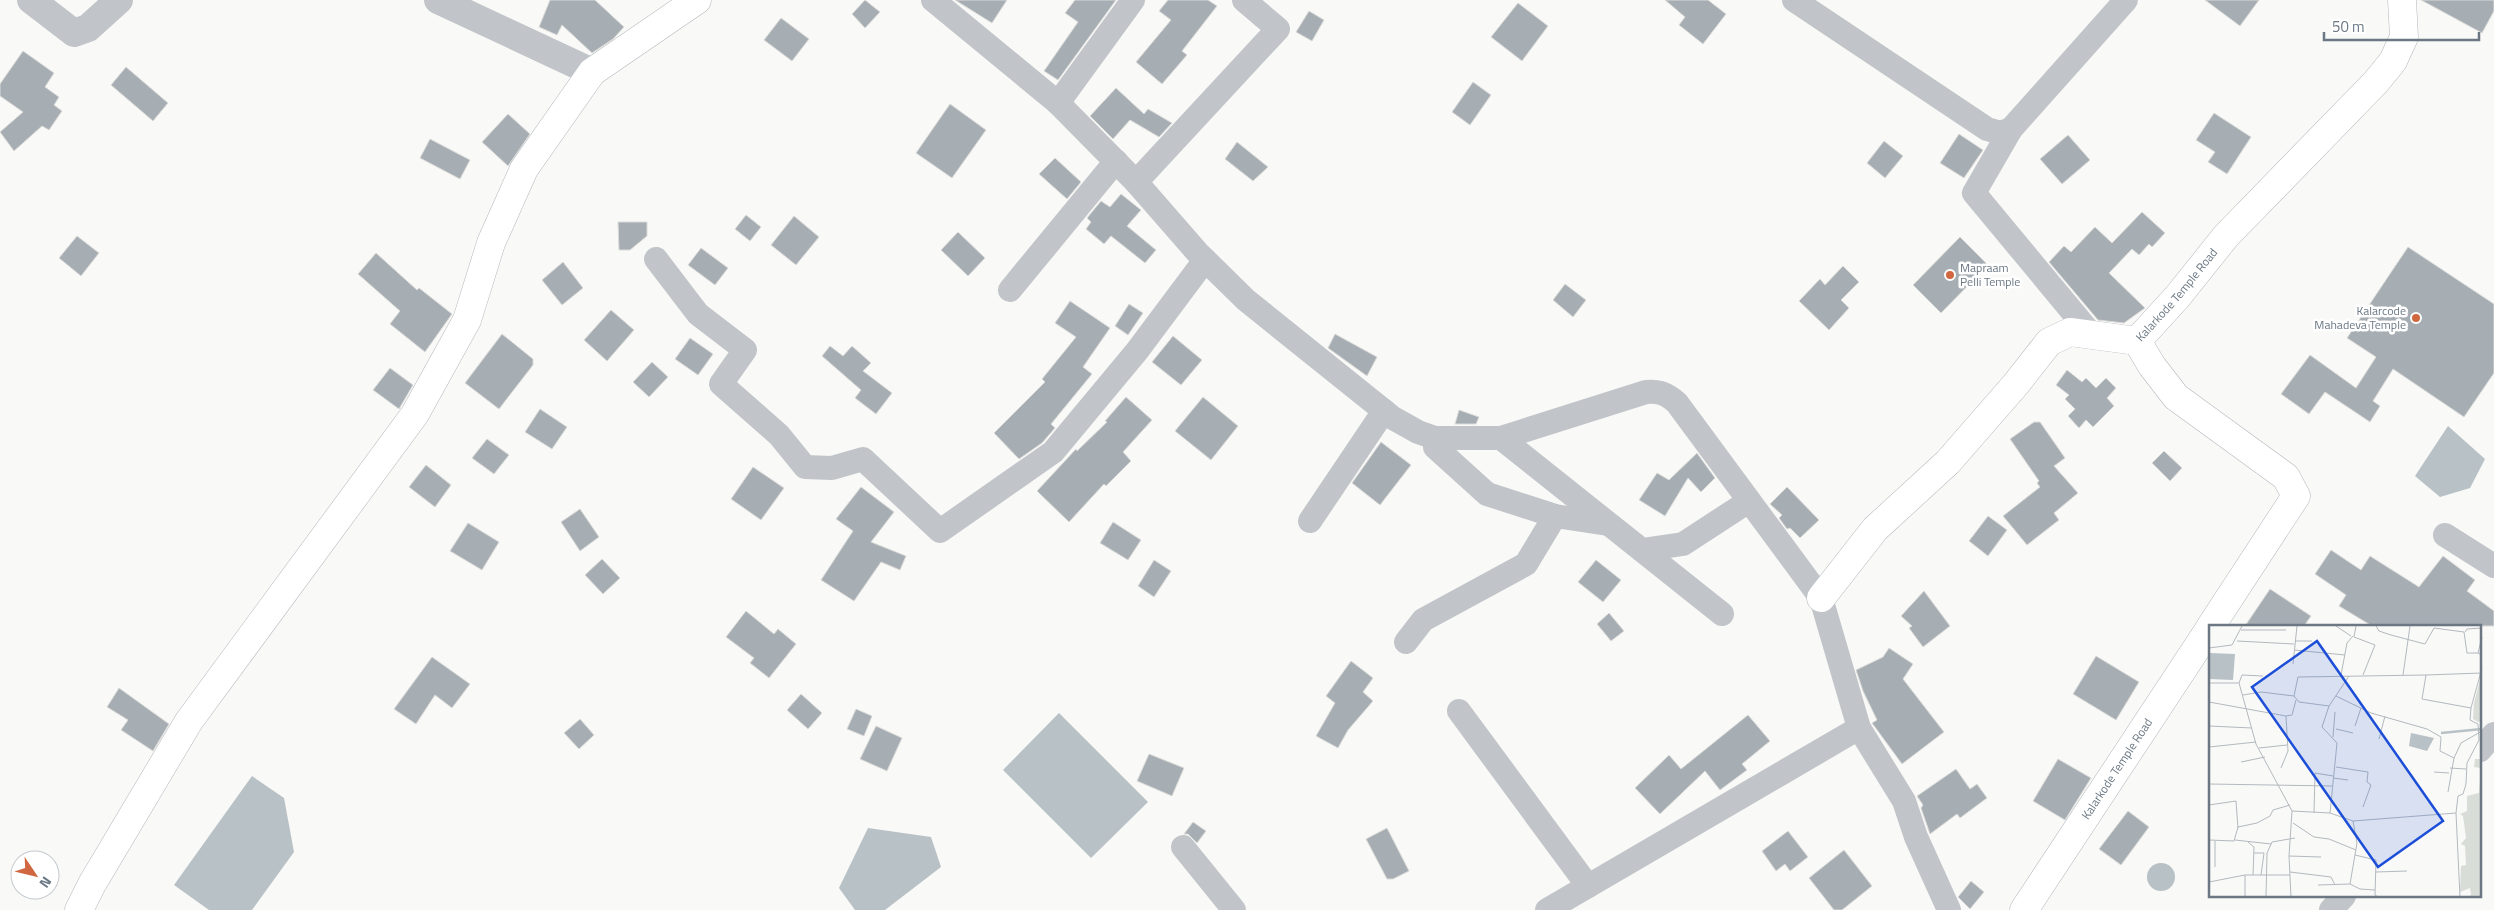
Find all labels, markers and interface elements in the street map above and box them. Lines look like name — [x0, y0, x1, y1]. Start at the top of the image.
scale bar — [2324, 10, 2479, 42]
text: 50 m — [2332, 15, 2365, 38]
street label: Kalarkode Temple Road — [2131, 244, 2222, 346]
place label: Mapraam Pelli Temple — [1960, 258, 2020, 291]
marker: Mapraam Pelli Temple — [1944, 269, 1956, 281]
place label: Kalarcode Mahadeva Temple — [2314, 301, 2406, 334]
marker: Kalarcode Mahadeva Temple — [2410, 312, 2422, 324]
inset map — [2209, 625, 2482, 898]
street label: Kalarkode Temple Road — [2076, 714, 2157, 823]
north arrow — [10, 850, 60, 900]
text: N — [35, 873, 57, 893]

